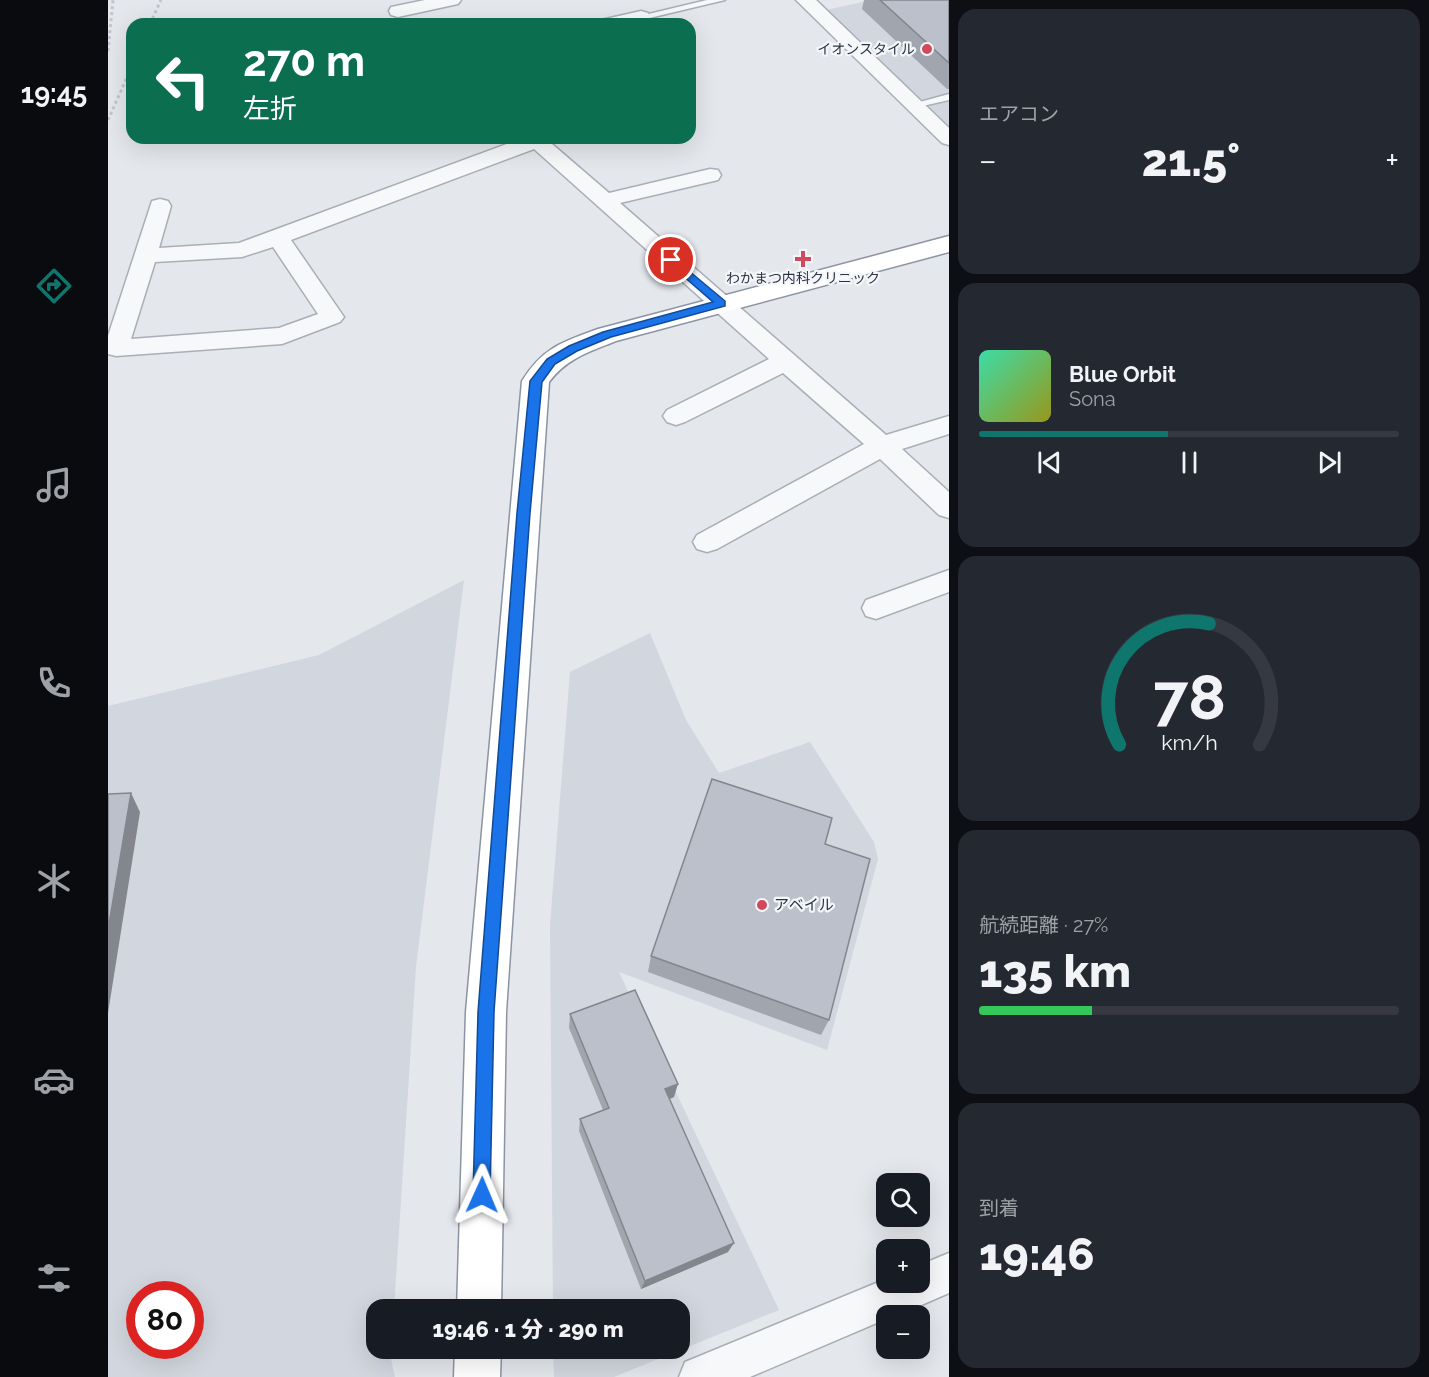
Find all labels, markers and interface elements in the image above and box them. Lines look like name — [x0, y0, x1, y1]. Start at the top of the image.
text: 270 m — [243, 37, 365, 86]
place label: イオンスタイル — [817, 41, 915, 57]
icon: left — [144, 42, 222, 120]
marker: イオンスタイル — [920, 42, 934, 56]
text: 19:45 — [21, 78, 87, 109]
text: 左折 — [243, 93, 297, 124]
text: エアコン — [979, 102, 1059, 126]
text: 21.5° — [1142, 134, 1240, 187]
text: − — [979, 141, 997, 180]
text: + — [1385, 141, 1399, 180]
pin — [645, 234, 696, 285]
icon: arrive — [654, 243, 687, 276]
marker: わかまつ内科クリニック — [794, 250, 812, 268]
icon: directions — [33, 265, 75, 307]
place label: わかまつ内科クリニック — [726, 270, 880, 286]
text: Blue Orbit — [1069, 361, 1176, 387]
text: Sona — [1069, 387, 1116, 411]
icon: previous — [1033, 446, 1066, 479]
icon: pause — [1173, 446, 1206, 479]
icon: next — [1313, 446, 1346, 479]
icon: music — [33, 464, 75, 506]
text: 78 — [1153, 661, 1225, 735]
icon: phone — [33, 662, 75, 704]
text: km/h — [1161, 731, 1217, 756]
icon: climate — [33, 860, 75, 902]
place label: アベイル — [774, 896, 834, 914]
marker: アベイル — [755, 898, 769, 912]
text: 航続距離 · 27% — [979, 913, 1108, 937]
text: 135 km — [979, 945, 1131, 998]
icon: car — [33, 1059, 75, 1101]
position arrow — [450, 1163, 514, 1227]
map controls — [876, 1173, 930, 1359]
button: search — [876, 1173, 930, 1227]
text: 到着 — [979, 1196, 1019, 1220]
text: 19:46 — [979, 1228, 1095, 1281]
button: + — [876, 1239, 930, 1293]
icon: filters — [33, 1257, 75, 1299]
speed limit sign: 80 — [126, 1281, 204, 1359]
button: − — [876, 1305, 930, 1359]
text: 19:46 · 1 分 · 290 m — [433, 1316, 623, 1342]

